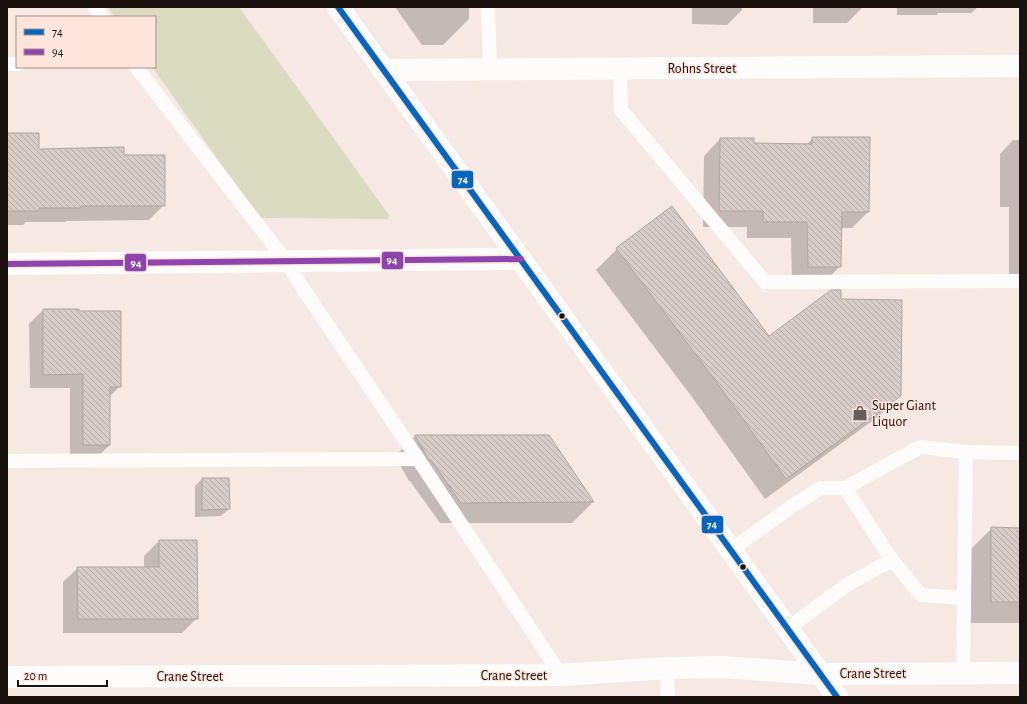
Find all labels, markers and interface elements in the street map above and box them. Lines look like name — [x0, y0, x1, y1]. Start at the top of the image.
legend — [16, 16, 156, 68]
text: 74 — [52, 26, 63, 38]
text: 94 — [52, 46, 64, 58]
street label: Rohns Street — [668, 62, 737, 76]
line badge: 74 — [451, 170, 474, 189]
text: 74 — [458, 174, 469, 185]
line badge: 94 — [381, 251, 404, 270]
line badge: 94 — [124, 253, 147, 272]
text: 94 — [387, 255, 398, 266]
text: 94 — [131, 258, 142, 269]
unlabelled marker — [557, 311, 567, 321]
place label: Super Giant Liquor — [872, 399, 936, 429]
shop icon: Super Giant Liquor — [851, 404, 869, 422]
line badge: 74 — [701, 515, 724, 534]
text: 74 — [707, 519, 718, 530]
unlabelled marker — [738, 562, 748, 572]
scale bar — [18, 662, 107, 688]
street label: Crane Street — [840, 667, 907, 681]
street label: Crane Street — [481, 669, 548, 683]
text: 20 m — [24, 670, 47, 682]
street label: Crane Street — [157, 670, 224, 684]

